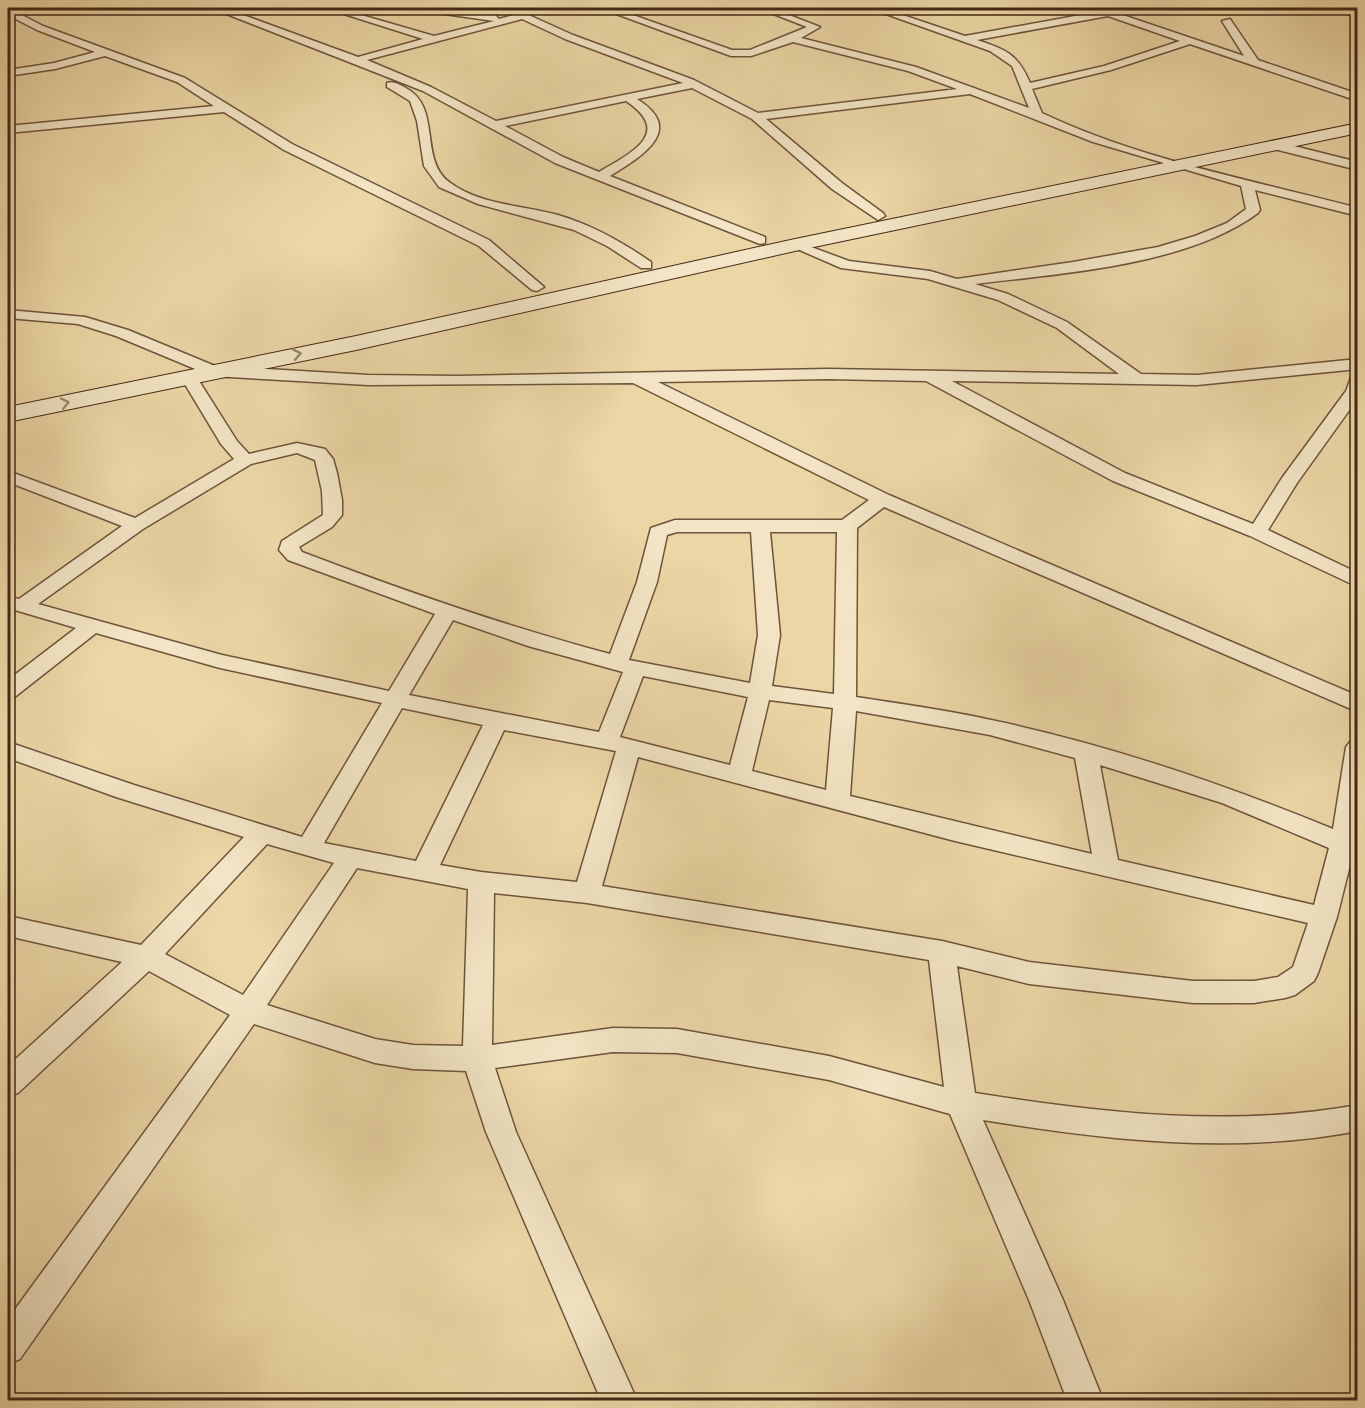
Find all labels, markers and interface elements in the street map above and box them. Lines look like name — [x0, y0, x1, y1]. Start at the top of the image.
one-way arrow — [291, 348, 301, 361]
one-way arrow — [59, 397, 69, 410]

